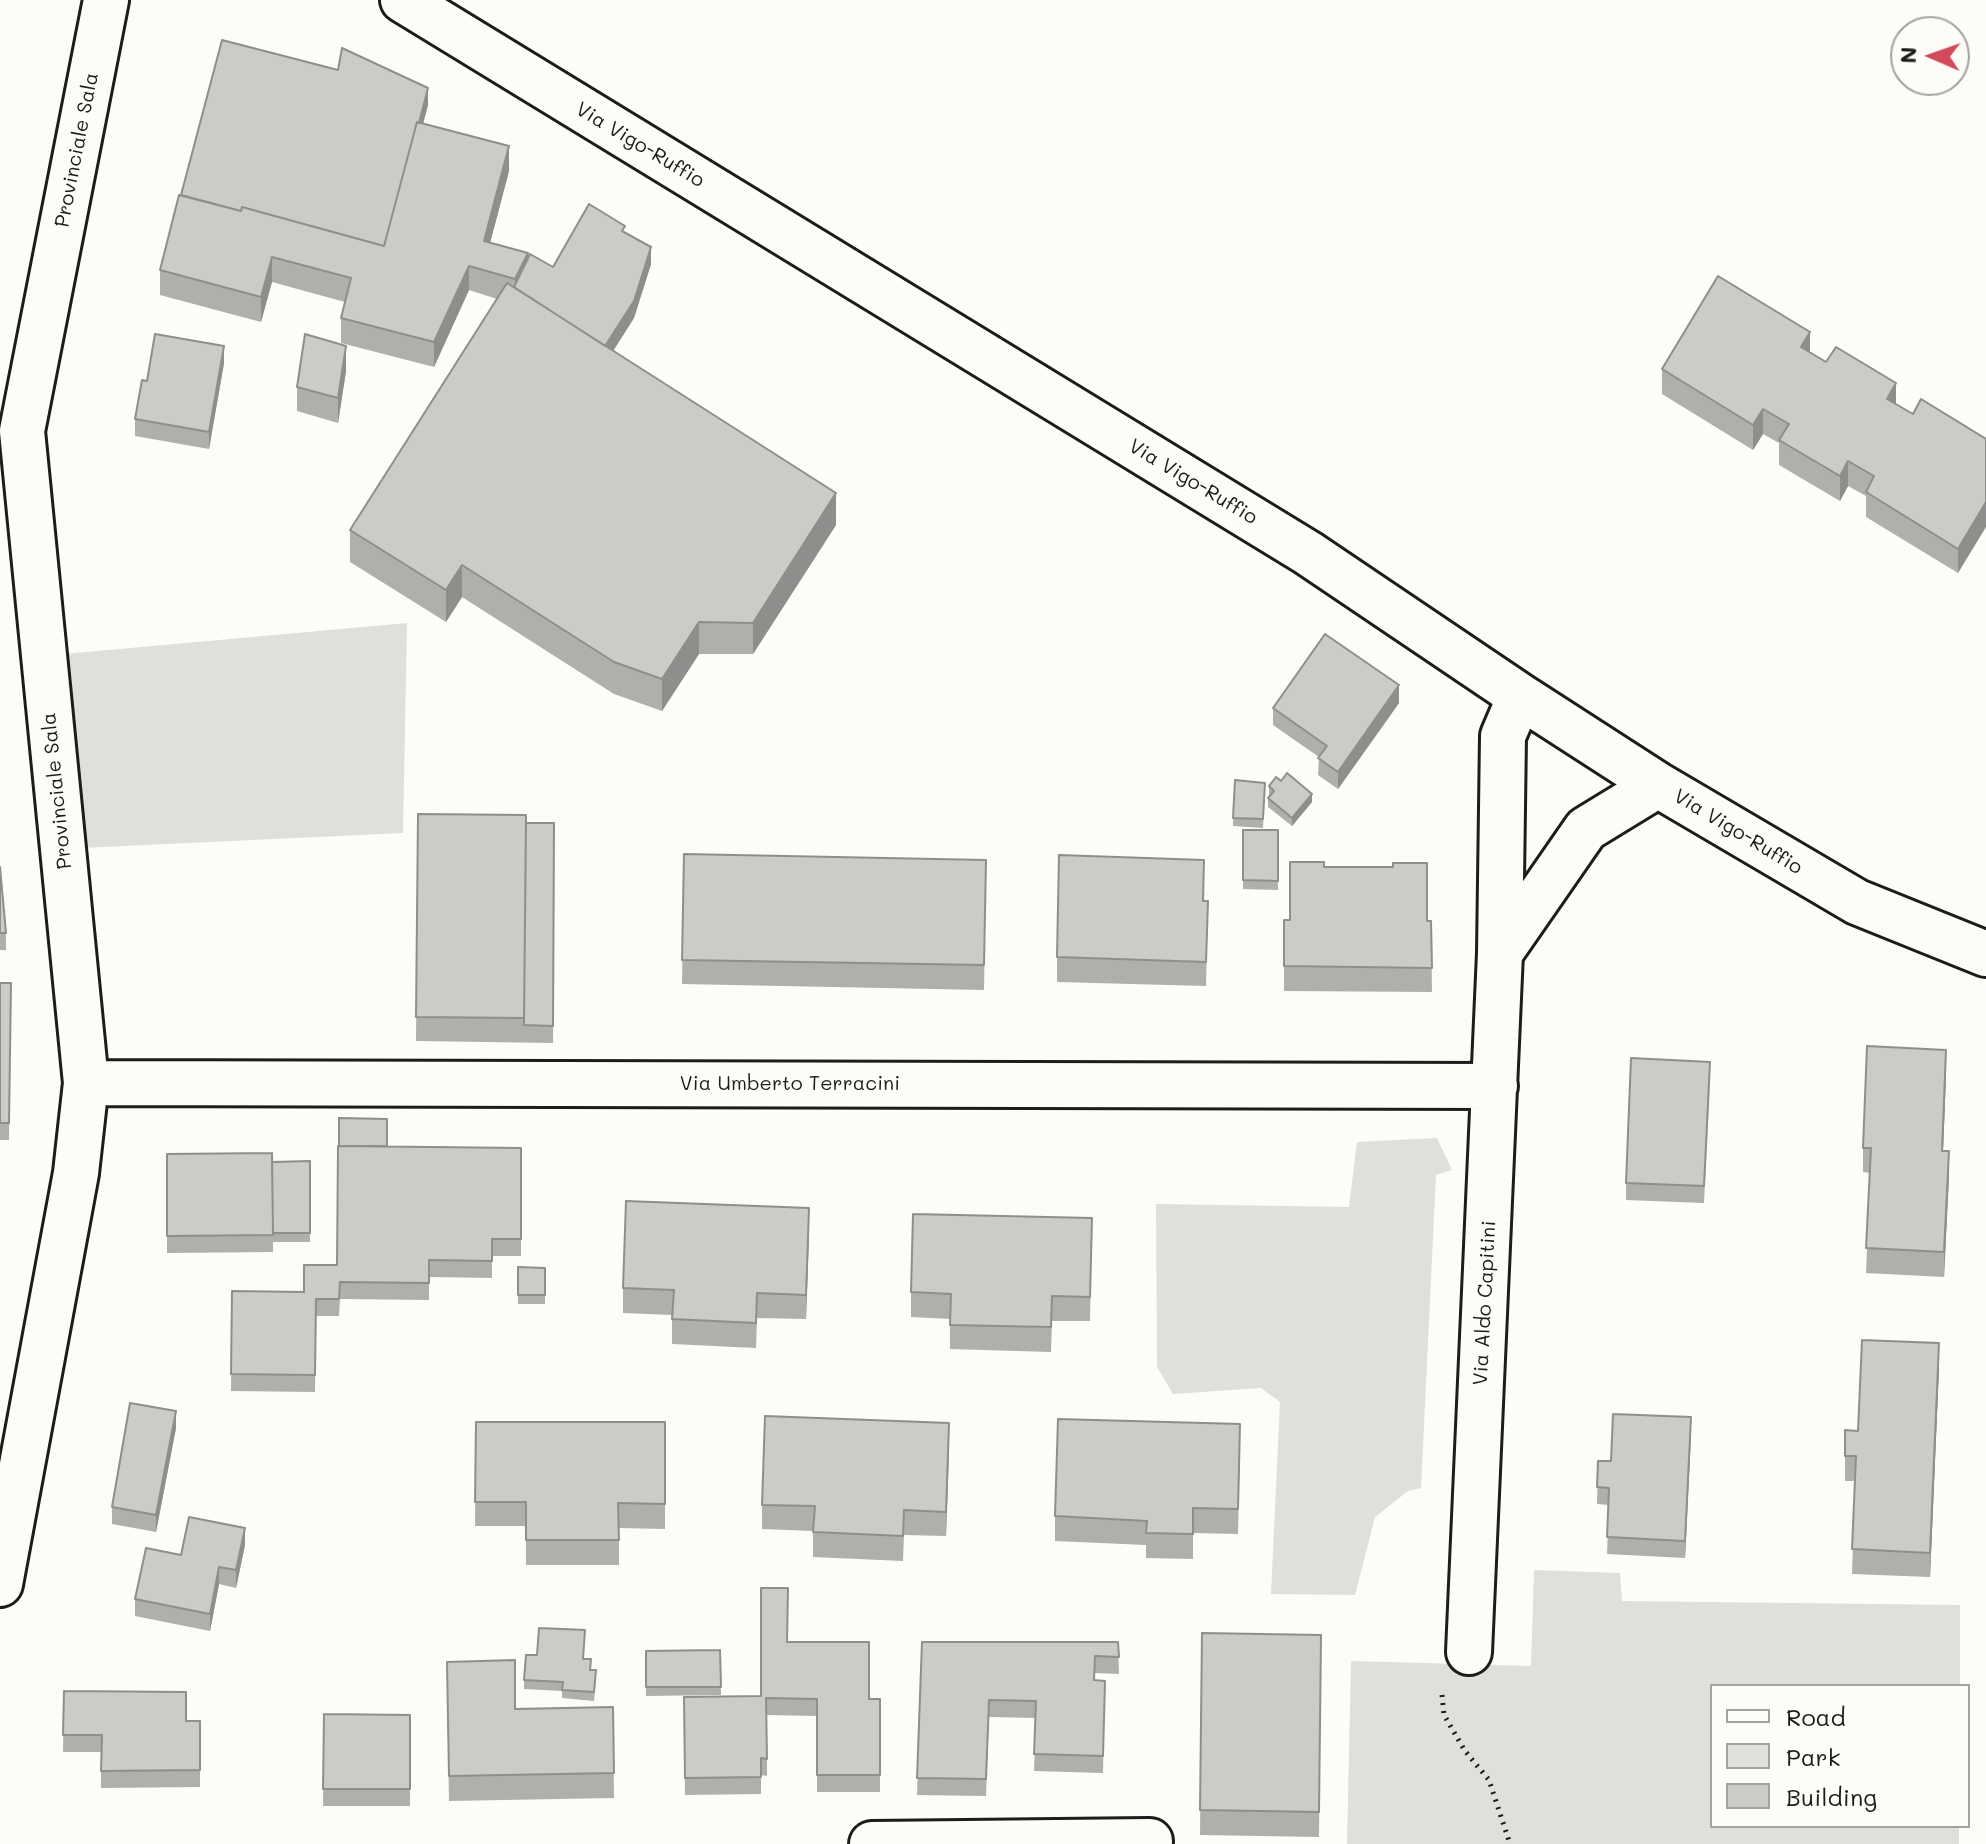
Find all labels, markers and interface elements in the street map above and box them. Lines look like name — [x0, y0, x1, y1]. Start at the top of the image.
north arrow — [1890, 16, 1970, 96]
text: N — [1893, 46, 1922, 64]
street label: Provinciale Sala — [50, 71, 104, 229]
street label: Via Vigo-Ruffio — [571, 97, 709, 193]
street label: Via Vigo-Ruffio — [1124, 434, 1262, 530]
street label: Provinciale Sala — [37, 712, 77, 870]
street label: Via Vigo-Ruffio — [1669, 784, 1807, 880]
street label: Via Umberto Terracini — [680, 1072, 900, 1096]
street label: Via Aldo Capitini — [1469, 1220, 1501, 1386]
legend — [1710, 1684, 1970, 1828]
text: Road — [1786, 1701, 1846, 1732]
text: Park — [1786, 1741, 1840, 1772]
text: Building — [1786, 1781, 1877, 1812]

